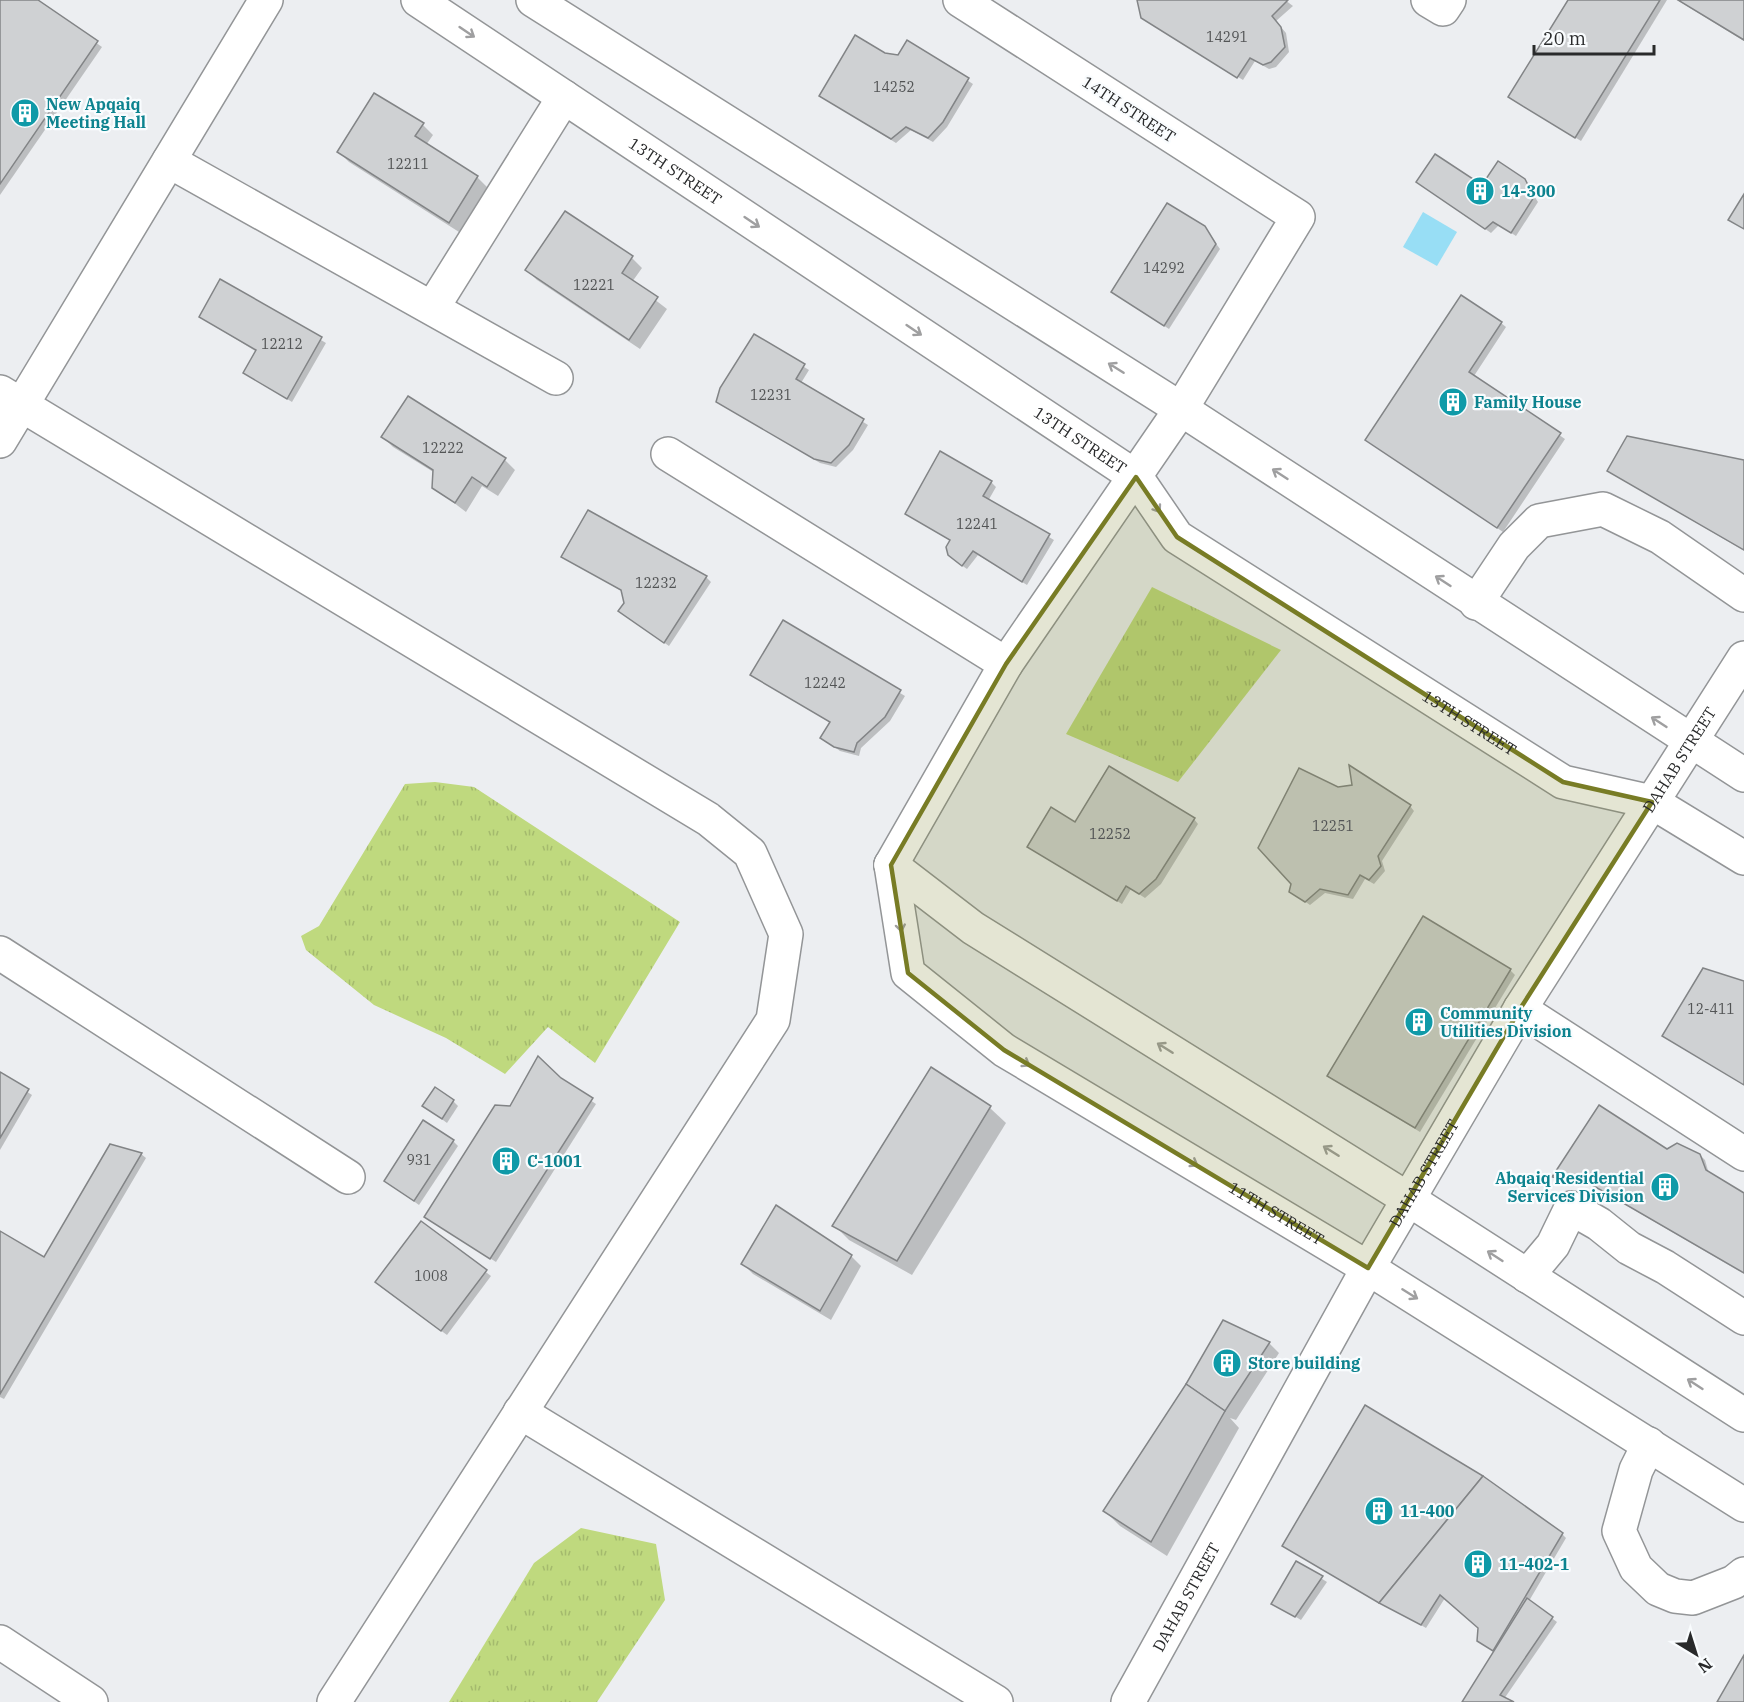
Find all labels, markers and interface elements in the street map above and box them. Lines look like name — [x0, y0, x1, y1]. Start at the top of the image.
scale bar — [1534, 18, 1654, 56]
one-way arrow — [458, 27, 475, 39]
text: 20 m — [1543, 27, 1586, 50]
house number: 14291 — [1206, 28, 1248, 46]
street label: 14TH STREET — [1079, 71, 1179, 147]
house number: 14252 — [873, 78, 915, 96]
place label: New Apqaiq Meeting Hall — [46, 94, 146, 132]
building icon: New Apqaiq Meeting Hall — [9, 97, 41, 129]
street label: 13TH STREET — [625, 133, 726, 209]
house number: 12211 — [387, 155, 429, 173]
building icon: 14-300 — [1464, 175, 1496, 207]
place label: 14-300 — [1501, 181, 1556, 201]
one-way arrow — [743, 216, 760, 228]
house number: 14292 — [1143, 259, 1185, 277]
house number: 12221 — [573, 276, 615, 294]
one-way arrow — [905, 324, 922, 336]
house number: 12212 — [261, 335, 303, 353]
one-way arrow — [1108, 362, 1125, 374]
house number: 12231 — [750, 386, 792, 404]
building icon: Family House — [1437, 386, 1469, 418]
place label: Family House — [1474, 392, 1582, 412]
street label: 13TH STREET — [1030, 402, 1130, 478]
house number: 12222 — [422, 439, 464, 457]
one-way arrow — [1272, 468, 1289, 480]
one-way arrow — [1149, 496, 1161, 512]
house number: 12241 — [956, 515, 998, 533]
house number: 12232 — [635, 574, 677, 592]
one-way arrow — [1435, 575, 1452, 587]
house number: 12242 — [804, 674, 846, 692]
street label: 13TH STREET — [1419, 685, 1520, 760]
street label: DAHAB STREET — [1638, 703, 1720, 816]
one-way arrow — [1651, 716, 1668, 728]
house number: 12251 — [1312, 817, 1354, 835]
house number: 12252 — [1089, 825, 1131, 843]
one-way arrow — [895, 912, 906, 932]
house number: 12-411 — [1687, 1000, 1735, 1018]
place label: Community Utilities Division — [1440, 1003, 1572, 1041]
building icon: Community Utilities Division — [1403, 1006, 1435, 1038]
one-way arrow — [1157, 1042, 1174, 1054]
one-way arrow — [1013, 1055, 1030, 1067]
street label: DAHAB STREET — [1384, 1116, 1463, 1230]
building icon: C-1001 — [490, 1145, 522, 1177]
one-way arrow — [1323, 1145, 1340, 1157]
house number: 931 — [406, 1151, 432, 1169]
place label: C-1001 — [527, 1151, 582, 1171]
one-way arrow — [1181, 1155, 1198, 1167]
place label: Abqaiq Residential Services Division — [1495, 1168, 1644, 1206]
building icon: Abqaiq Residential Services Division — [1649, 1171, 1681, 1203]
street label: 11TH STREET — [1225, 1177, 1328, 1249]
one-way arrow — [1487, 1249, 1504, 1262]
house number: 1008 — [414, 1267, 448, 1285]
one-way arrow — [1401, 1289, 1418, 1301]
building icon: Store building — [1211, 1347, 1243, 1379]
place label: Store building — [1248, 1353, 1361, 1373]
one-way arrow — [1687, 1377, 1704, 1389]
building icon: 11-400 — [1363, 1495, 1395, 1527]
place label: 11-400 — [1400, 1501, 1455, 1521]
street label: DAHAB STREET — [1148, 1539, 1224, 1655]
building icon: 11-402-1 — [1462, 1548, 1494, 1580]
place label: 11-402-1 — [1499, 1554, 1569, 1574]
north arrow — [1666, 1624, 1726, 1684]
text: N — [1694, 1654, 1716, 1678]

